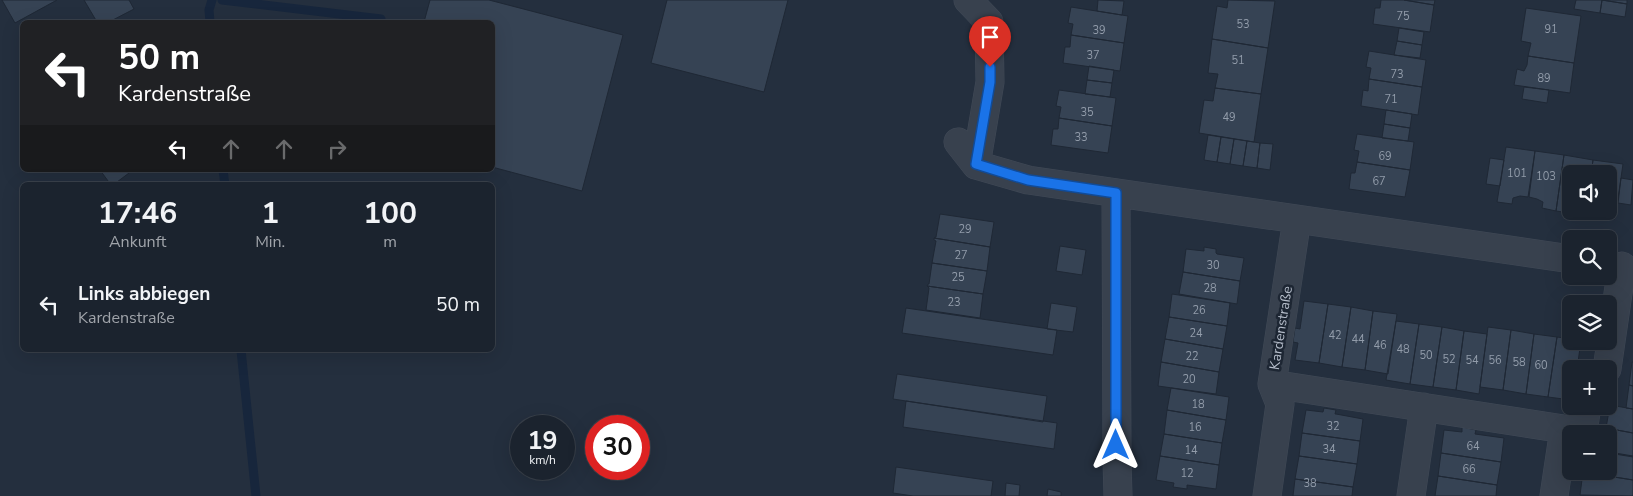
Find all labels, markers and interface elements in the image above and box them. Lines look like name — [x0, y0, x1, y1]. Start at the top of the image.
house number: 75 — [1396, 9, 1410, 24]
pin — [969, 16, 1011, 67]
house number: 53 — [1236, 17, 1250, 32]
house number: 91 — [1544, 22, 1558, 37]
icon: arrive — [976, 23, 1004, 51]
house number: 39 — [1092, 23, 1106, 38]
text: 50 m — [118, 34, 200, 81]
icon: left — [35, 40, 100, 105]
house number: 37 — [1086, 48, 1100, 63]
house number: 51 — [1231, 53, 1245, 68]
house number: 73 — [1390, 67, 1404, 82]
house number: 89 — [1537, 71, 1551, 86]
text: Kardenstraße — [118, 79, 251, 109]
house number: 71 — [1384, 92, 1398, 107]
house number: 35 — [1080, 105, 1094, 120]
house number: 49 — [1222, 110, 1236, 125]
house number: 33 — [1074, 130, 1088, 145]
icon: left — [164, 135, 192, 163]
icon: ahead — [217, 135, 245, 163]
icon: ahead — [270, 135, 298, 163]
icon: right — [323, 135, 351, 163]
house number: 69 — [1378, 149, 1392, 164]
map controls — [1562, 165, 1617, 480]
button: sound — [1562, 165, 1617, 220]
house number: 101 — [1507, 166, 1527, 181]
house number: 103 — [1536, 169, 1556, 184]
house number: 67 — [1372, 174, 1386, 189]
text: 17:46 — [98, 193, 177, 234]
text: 1 — [261, 193, 279, 234]
text: 100 — [363, 193, 417, 234]
house number: 29 — [958, 222, 972, 237]
button: search — [1562, 230, 1617, 285]
text: Ankunft — [109, 231, 166, 253]
text: Min. — [255, 231, 285, 253]
text: m — [383, 231, 397, 253]
house number: 27 — [954, 248, 968, 263]
house number: 30 — [1206, 258, 1220, 273]
house number: 25 — [951, 270, 965, 285]
text: Links abbiegen — [78, 281, 210, 307]
house number: 28 — [1203, 281, 1217, 296]
street label: Kardenstraße — [1265, 285, 1297, 371]
icon: left — [35, 291, 63, 319]
text: 50 m — [436, 292, 480, 318]
house number: 23 — [947, 295, 961, 310]
button: layers — [1562, 295, 1617, 350]
house number: 26 — [1192, 303, 1206, 318]
text: Kardenstraße — [78, 307, 175, 329]
house number: 24 — [1189, 326, 1203, 341]
house number: 42 — [1328, 328, 1342, 343]
house number: 44 — [1351, 332, 1365, 347]
house number: 46 — [1373, 338, 1387, 353]
house number: 48 — [1396, 342, 1410, 357]
house number: 50 — [1419, 348, 1433, 363]
house number: 22 — [1185, 349, 1199, 364]
house number: 52 — [1442, 352, 1456, 367]
house number: 54 — [1465, 353, 1479, 368]
house number: 56 — [1488, 353, 1502, 368]
house number: 58 — [1512, 355, 1526, 370]
house number: 60 — [1534, 358, 1548, 373]
button: + — [1562, 360, 1617, 415]
house number: 20 — [1182, 372, 1196, 387]
house number: 18 — [1191, 397, 1205, 412]
speed limit sign: 30 — [585, 415, 650, 480]
position arrow — [1089, 418, 1141, 470]
house number: 32 — [1326, 419, 1340, 434]
house number: 16 — [1188, 420, 1202, 435]
text: 19 — [527, 424, 558, 458]
button: − — [1562, 425, 1617, 480]
house number: 64 — [1466, 439, 1480, 454]
house number: 34 — [1322, 442, 1336, 457]
house number: 14 — [1184, 443, 1198, 458]
text: km/h — [529, 452, 556, 468]
house number: 66 — [1462, 462, 1476, 477]
house number: 12 — [1180, 466, 1194, 481]
house number: 38 — [1303, 476, 1317, 491]

